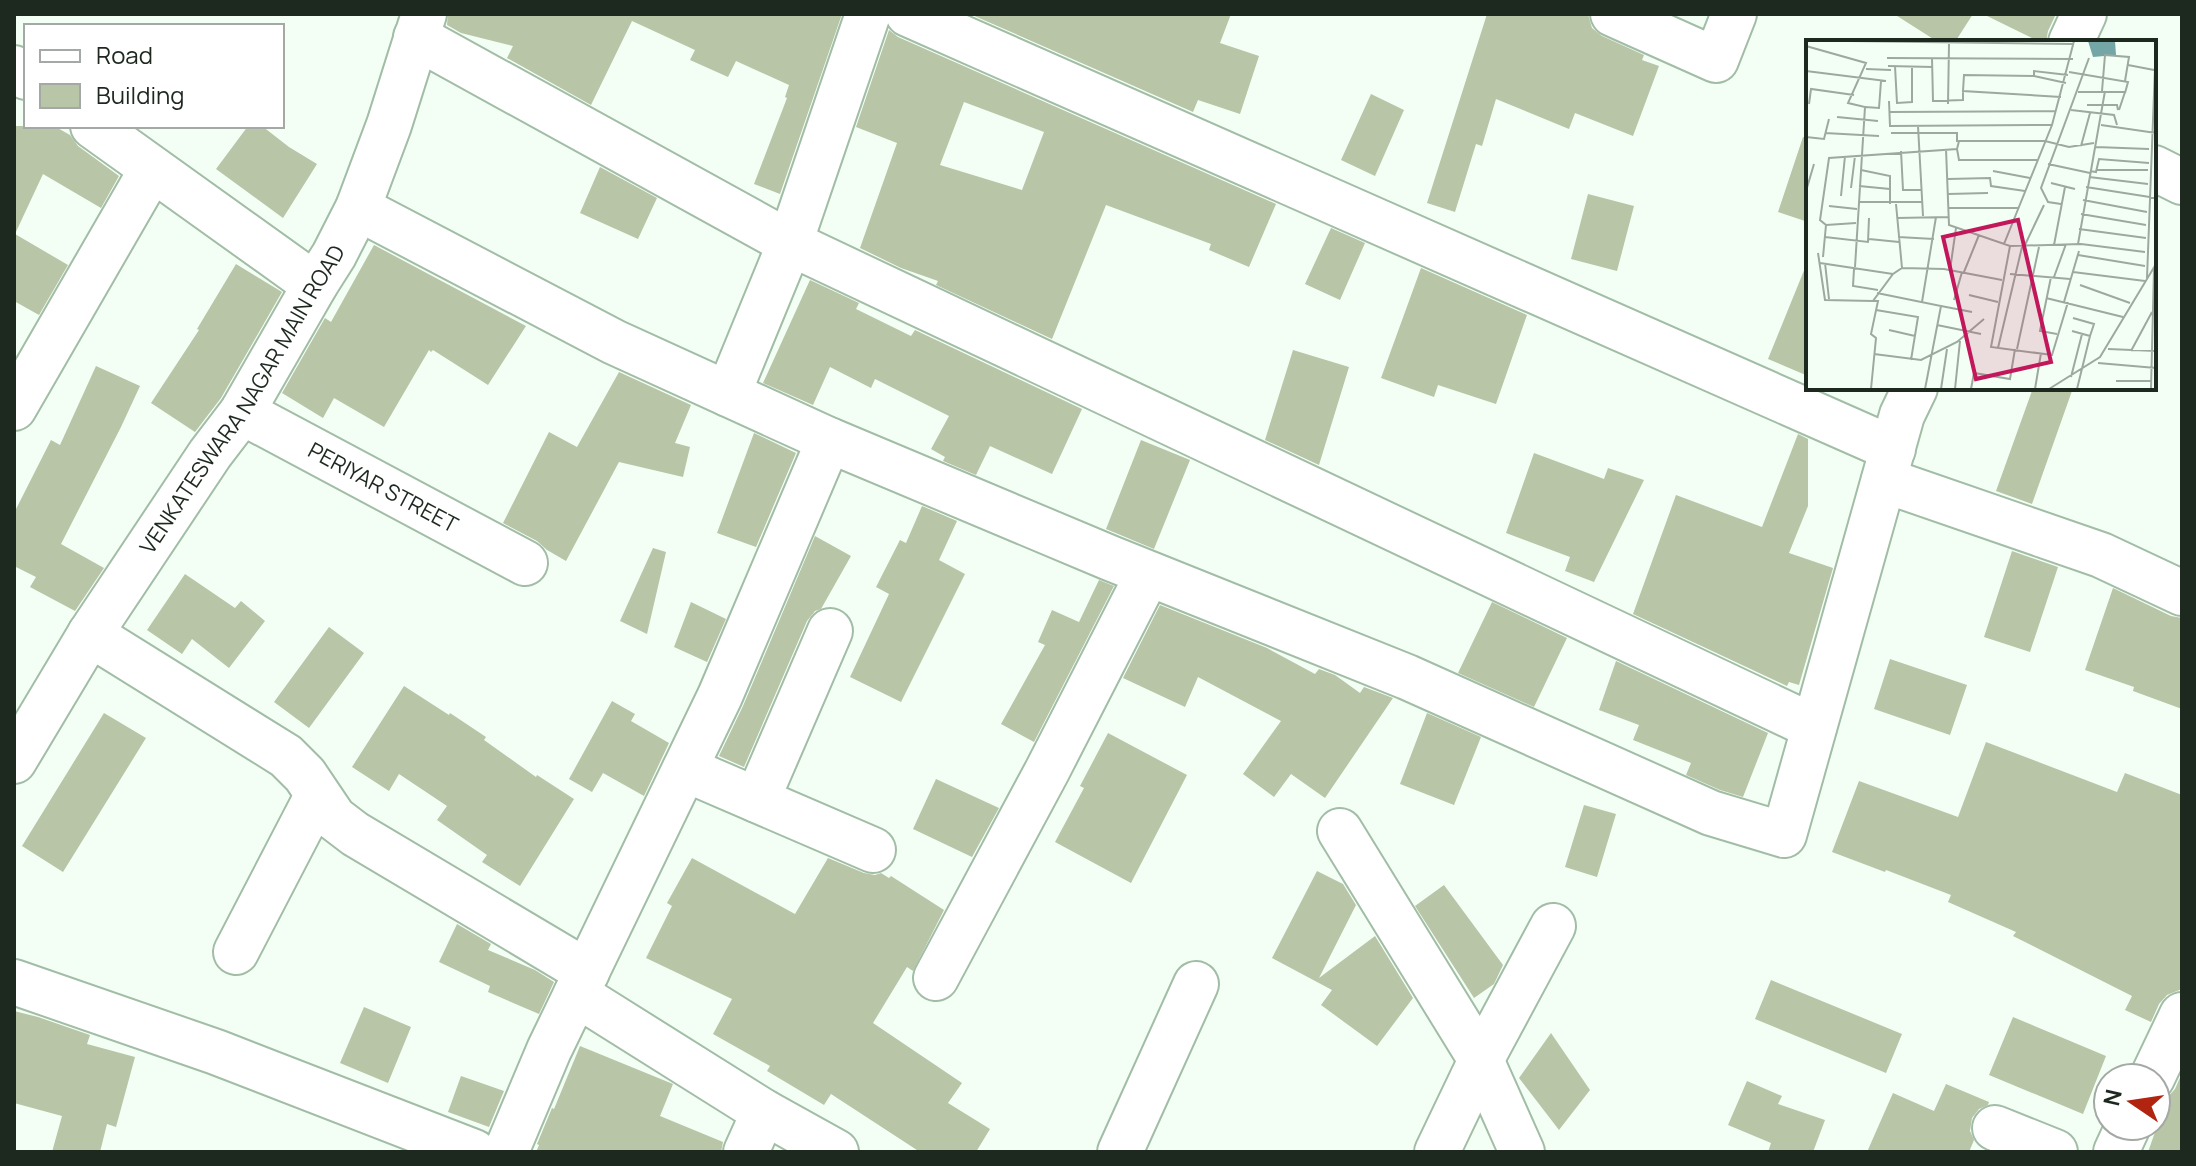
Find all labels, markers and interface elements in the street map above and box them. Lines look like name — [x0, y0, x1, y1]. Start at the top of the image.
legend — [24, 24, 284, 128]
text: Road — [96, 38, 153, 71]
inset map — [1806, 40, 2156, 390]
text: Building — [96, 78, 184, 111]
street label: VENKATESWARA NAGAR MAIN ROAD — [133, 240, 352, 560]
street label: PERIYAR STREET — [303, 435, 463, 540]
north arrow — [2092, 1062, 2172, 1142]
text: N — [2096, 1086, 2129, 1109]

